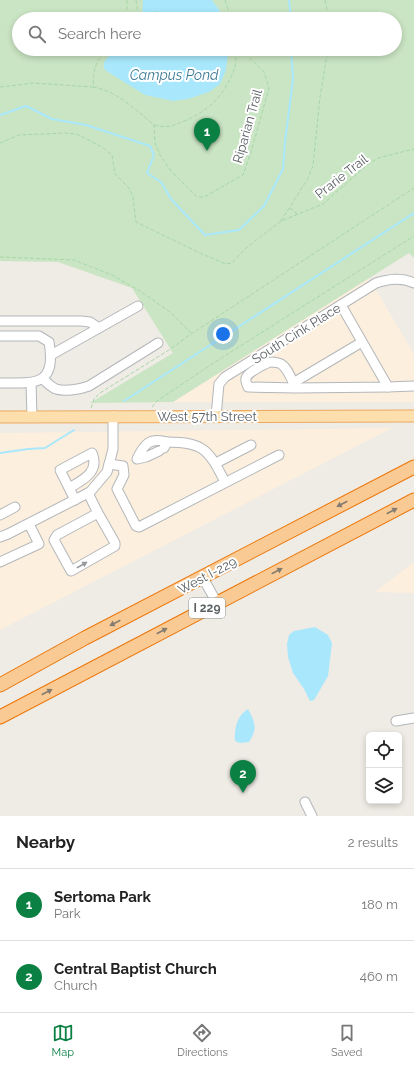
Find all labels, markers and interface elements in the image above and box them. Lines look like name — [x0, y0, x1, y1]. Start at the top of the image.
search box — [12, 12, 402, 56]
icon: search — [26, 23, 48, 45]
text: Search here — [58, 25, 141, 43]
water label: Campus Pond — [130, 67, 219, 83]
street label: Riparian Trail — [230, 87, 265, 165]
pin: 1 — [194, 118, 220, 151]
street label: Prarie Trail — [312, 151, 371, 202]
street label: South Cink Place — [249, 300, 344, 367]
your location — [213, 324, 233, 344]
street label: West 57th Street — [157, 409, 257, 424]
one-way arrow — [336, 501, 348, 508]
one-way arrow — [387, 508, 398, 514]
street label: West I-229 — [175, 554, 239, 597]
one-way arrow — [76, 561, 88, 568]
one-way arrow — [271, 568, 283, 575]
road number: I 229 — [189, 598, 225, 618]
one-way arrow — [109, 620, 121, 626]
one-way arrow — [156, 628, 168, 635]
one-way arrow — [41, 689, 53, 695]
map controls — [366, 732, 402, 804]
button: locate — [366, 732, 402, 768]
pin: 2 — [230, 760, 256, 793]
button: layers — [366, 768, 402, 804]
text: Nearby — [16, 832, 75, 852]
text: 2 results — [348, 835, 398, 850]
text: Sertoma Park — [54, 888, 151, 906]
text: 1 — [26, 897, 32, 912]
text: 180 m — [362, 897, 398, 912]
text: Park — [54, 906, 81, 921]
text: Central Baptist Church — [54, 960, 217, 978]
text: 2 — [25, 969, 33, 984]
text: 460 m — [360, 969, 398, 984]
text: Church — [54, 978, 97, 993]
tab: Map — [52, 1022, 74, 1059]
tab: Directions — [177, 1022, 228, 1059]
tab: Saved — [331, 1022, 362, 1059]

